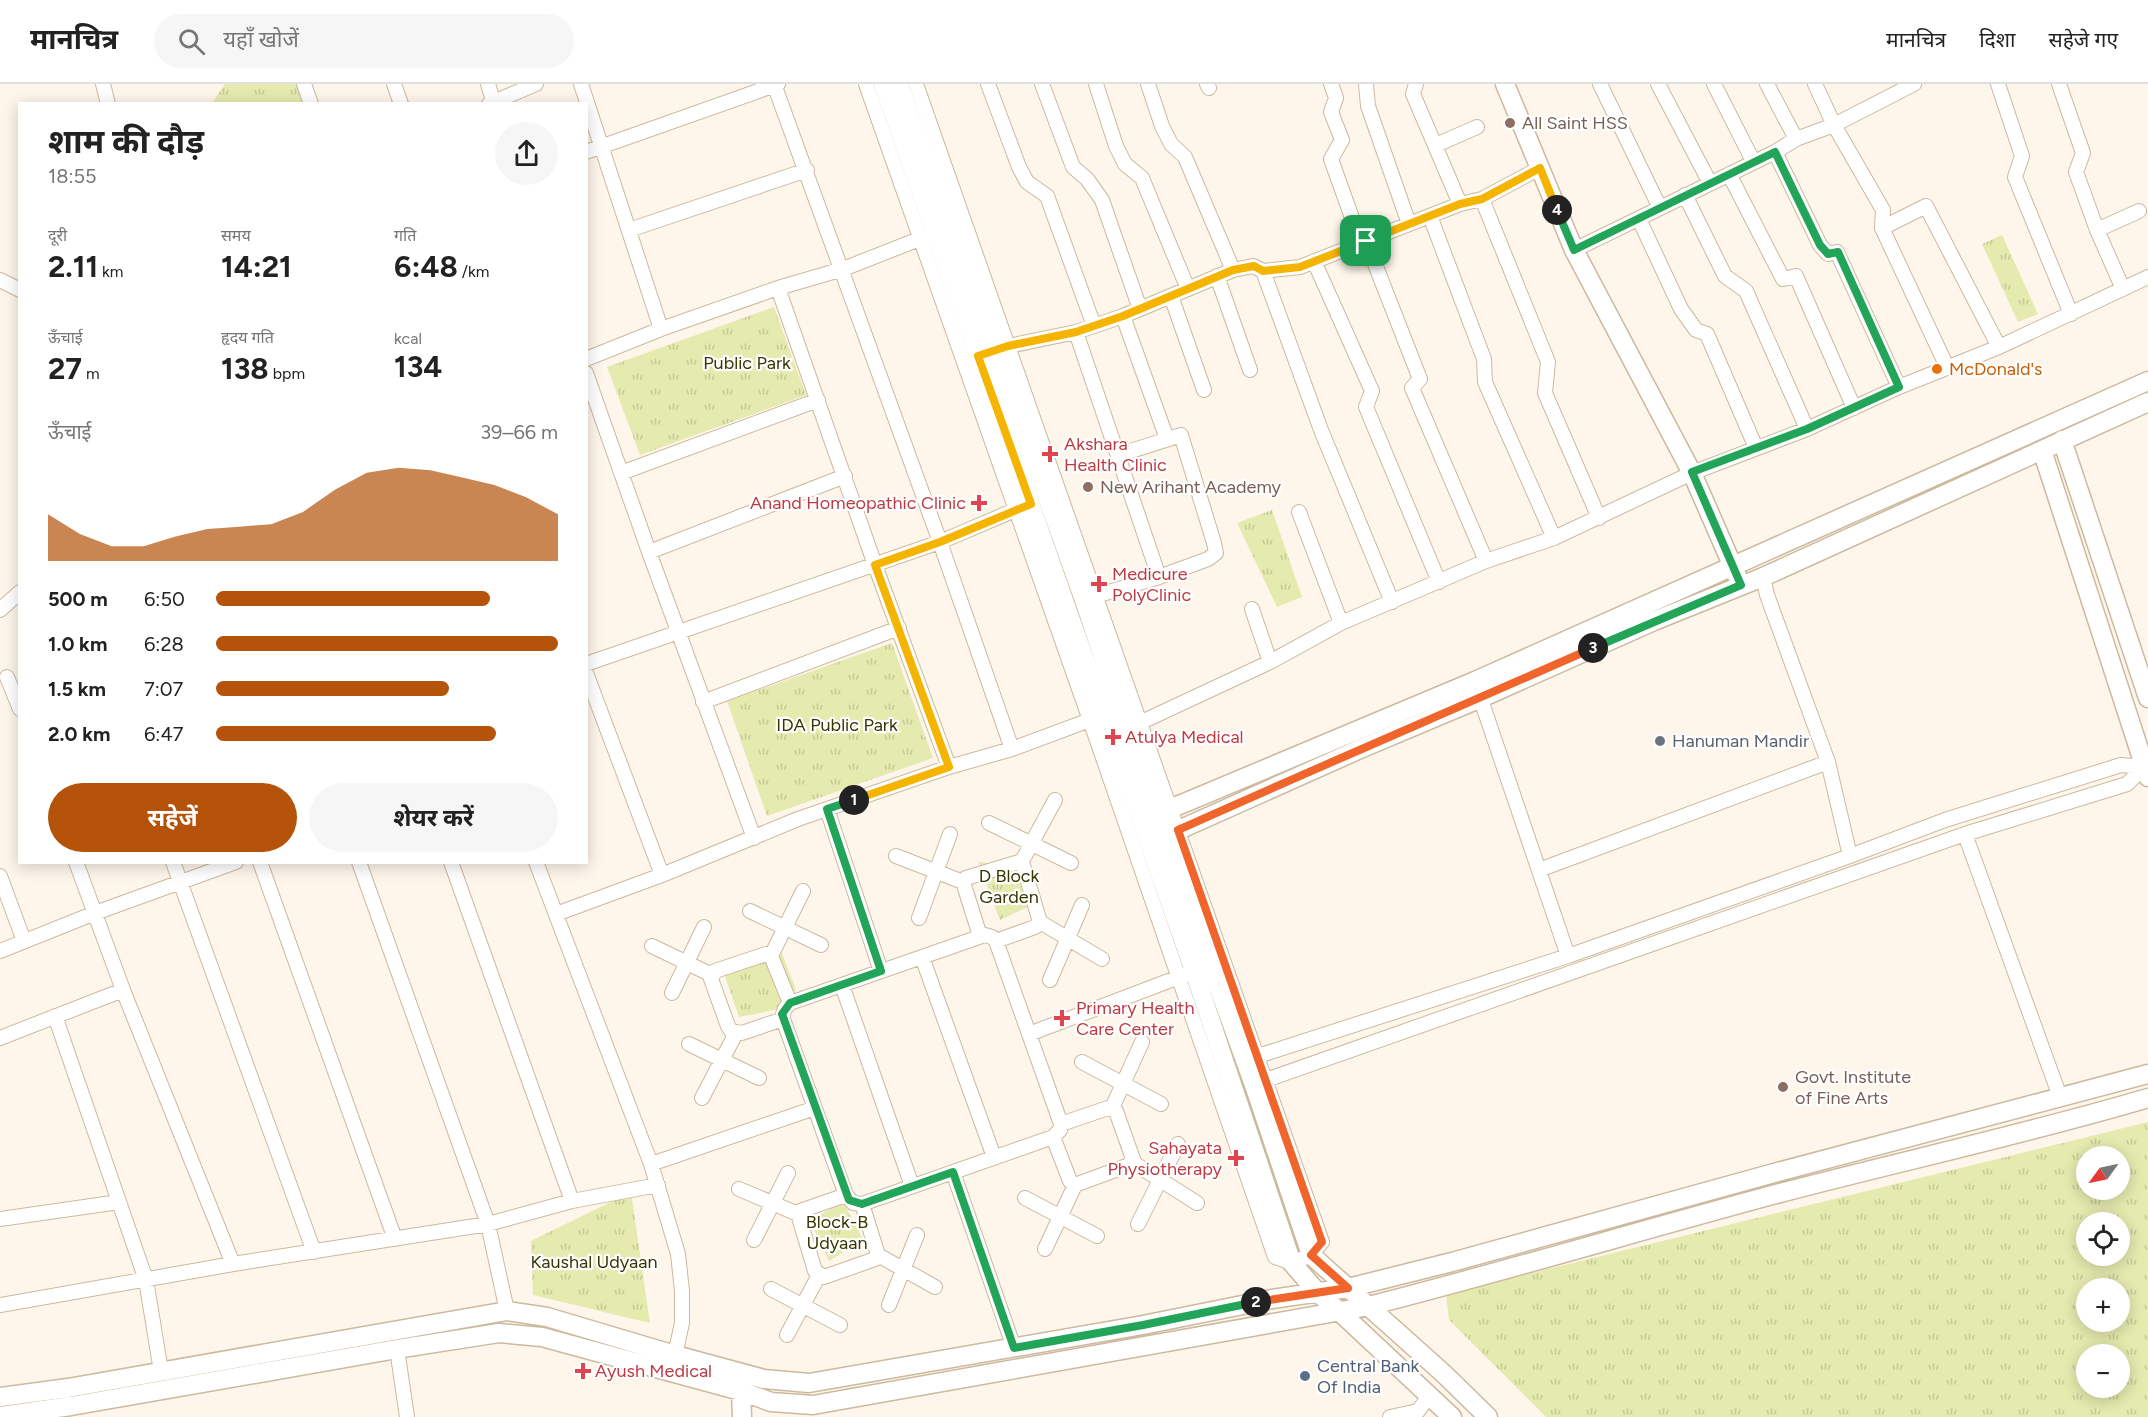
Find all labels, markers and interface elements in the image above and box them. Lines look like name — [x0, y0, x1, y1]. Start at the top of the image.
search box — [154, 14, 574, 68]
text: मानचित्र — [30, 22, 118, 56]
icon: search — [175, 25, 208, 58]
text: यहाँ खोजें — [223, 26, 299, 53]
text: मानचित्र — [1886, 27, 1946, 52]
text: दिशा — [1979, 27, 2015, 52]
text: सहेजे गए — [2048, 27, 2118, 52]
place label: All Saint HSS — [1522, 112, 1628, 134]
marker: All Saint HSS — [1503, 116, 1517, 130]
text: शाम की दौड़ — [48, 122, 204, 161]
button: share — [495, 122, 558, 185]
text: 18:55 — [48, 164, 97, 188]
pin: 4 — [1542, 195, 1572, 225]
text: 4 — [1552, 200, 1562, 219]
pin — [1340, 215, 1391, 266]
icon: arrive — [1349, 224, 1382, 257]
text: दूरी — [48, 226, 67, 245]
text: समय — [221, 226, 251, 245]
text: गति — [394, 226, 416, 245]
text: 2.11 — [48, 248, 98, 285]
text: 14:21 — [221, 248, 292, 285]
text: 6:48 — [394, 248, 458, 285]
text: km — [98, 262, 123, 281]
text: /km — [458, 262, 489, 281]
text: ऊँचाई — [48, 328, 83, 347]
text: हृदय गति — [221, 328, 274, 347]
text: kcal — [394, 329, 422, 348]
text: 134 — [394, 348, 442, 385]
text: 27 — [48, 350, 82, 387]
text: 138 — [221, 350, 269, 387]
park label: Public Park — [703, 352, 791, 374]
place label: McDonald's — [1949, 358, 2043, 380]
marker: McDonald's — [1930, 362, 1944, 376]
text: m — [82, 364, 100, 383]
text: bpm — [269, 364, 305, 383]
text: ऊँचाई — [48, 420, 91, 444]
text: 39–66 m — [480, 420, 558, 444]
place label: Akshara Health Clinic — [1064, 433, 1167, 476]
marker: Akshara Health Clinic — [1041, 445, 1059, 463]
place label: New Arihant Academy — [1100, 476, 1282, 498]
marker: New Arihant Academy — [1081, 480, 1095, 494]
place label: Anand Homeopathic Clinic — [750, 492, 966, 514]
marker: Anand Homeopathic Clinic — [970, 494, 988, 512]
place label: Medicure PolyClinic — [1112, 563, 1191, 606]
marker: Medicure PolyClinic — [1090, 575, 1108, 593]
text: 500 m — [48, 587, 108, 611]
text: 6:50 — [144, 587, 185, 611]
text: 1.0 km — [48, 632, 107, 656]
text: 6:28 — [144, 632, 184, 656]
pin: 3 — [1578, 633, 1608, 663]
text: 3 — [1589, 638, 1597, 657]
text: 1.5 km — [48, 677, 106, 701]
text: 7:07 — [144, 677, 183, 701]
park label: IDA Public Park — [776, 714, 898, 736]
text: 2.0 km — [48, 722, 110, 746]
text: 6:47 — [144, 722, 184, 746]
place label: Atulya Medical — [1125, 726, 1244, 748]
marker: Atulya Medical — [1106, 730, 1120, 744]
place label: Hanuman Mandir — [1672, 730, 1809, 752]
marker: Hanuman Mandir — [1653, 734, 1667, 748]
button: सहेजें — [48, 783, 297, 852]
button: शेयर करें — [309, 783, 558, 852]
pin: 1 — [839, 785, 869, 815]
text: 1 — [851, 790, 857, 809]
park label: D Block Garden — [979, 865, 1040, 908]
place label: Primary Health Care Center — [1076, 997, 1194, 1040]
marker: Primary Health Care Center — [1053, 1009, 1071, 1027]
place label: Govt. Institute of Fine Arts — [1795, 1066, 1911, 1109]
marker: Govt. Institute of Fine Arts — [1776, 1080, 1790, 1094]
place label: Sahayata Physiotherapy — [1107, 1137, 1223, 1180]
north arrow — [2076, 1146, 2130, 1200]
map controls — [2076, 1146, 2130, 1398]
marker: Sahayata Physiotherapy — [1227, 1149, 1245, 1167]
park label: Block-B Udyaan — [806, 1211, 868, 1254]
button: locate — [2076, 1212, 2130, 1266]
park label: Kaushal Udyaan — [530, 1251, 658, 1273]
button: + — [2076, 1278, 2130, 1332]
pin: 2 — [1241, 1287, 1271, 1317]
text: 2 — [1251, 1292, 1261, 1311]
button: − — [2076, 1344, 2130, 1398]
place label: Central Bank Of India — [1317, 1355, 1420, 1398]
place label: Ayush Medical — [595, 1360, 712, 1382]
marker: Ayush Medical — [576, 1364, 590, 1378]
marker: Central Bank Of India — [1298, 1369, 1312, 1383]

